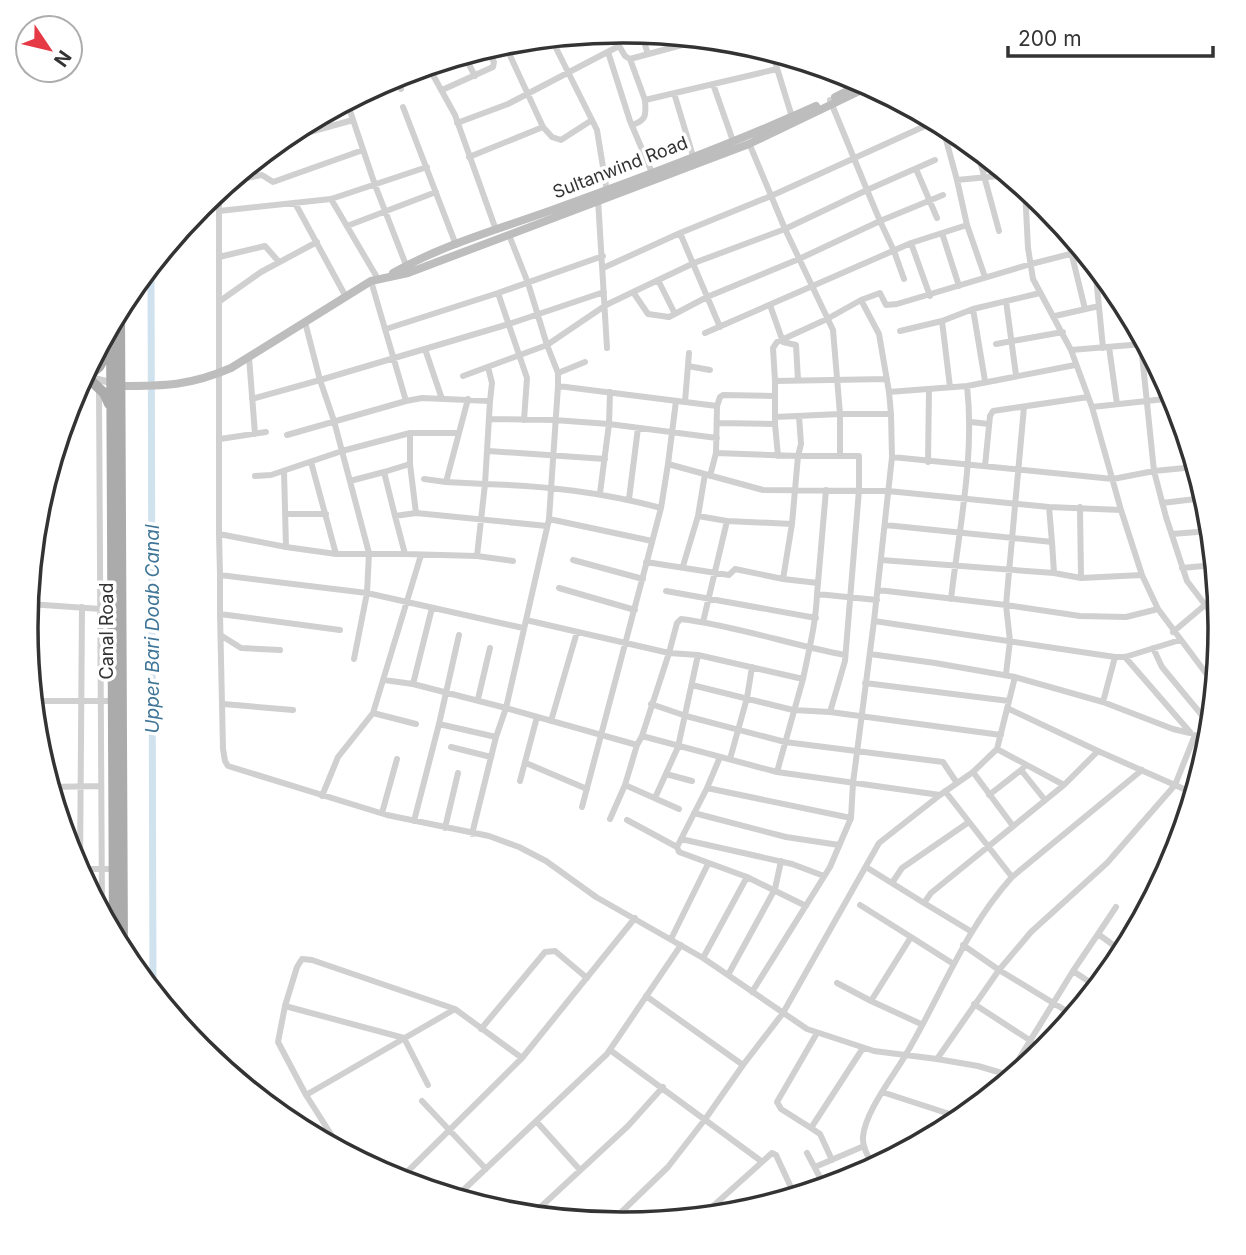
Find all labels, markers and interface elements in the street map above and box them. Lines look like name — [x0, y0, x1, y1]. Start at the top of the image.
north arrow — [14, 14, 84, 84]
scale bar — [1008, 14, 1213, 58]
text: 200 m — [1018, 26, 1082, 51]
text: N — [49, 46, 76, 71]
street label: Sultanwind Road — [550, 132, 690, 202]
water label: Upper Bari Doab Canal — [141, 524, 164, 734]
street label: Canal Road — [96, 583, 117, 679]

